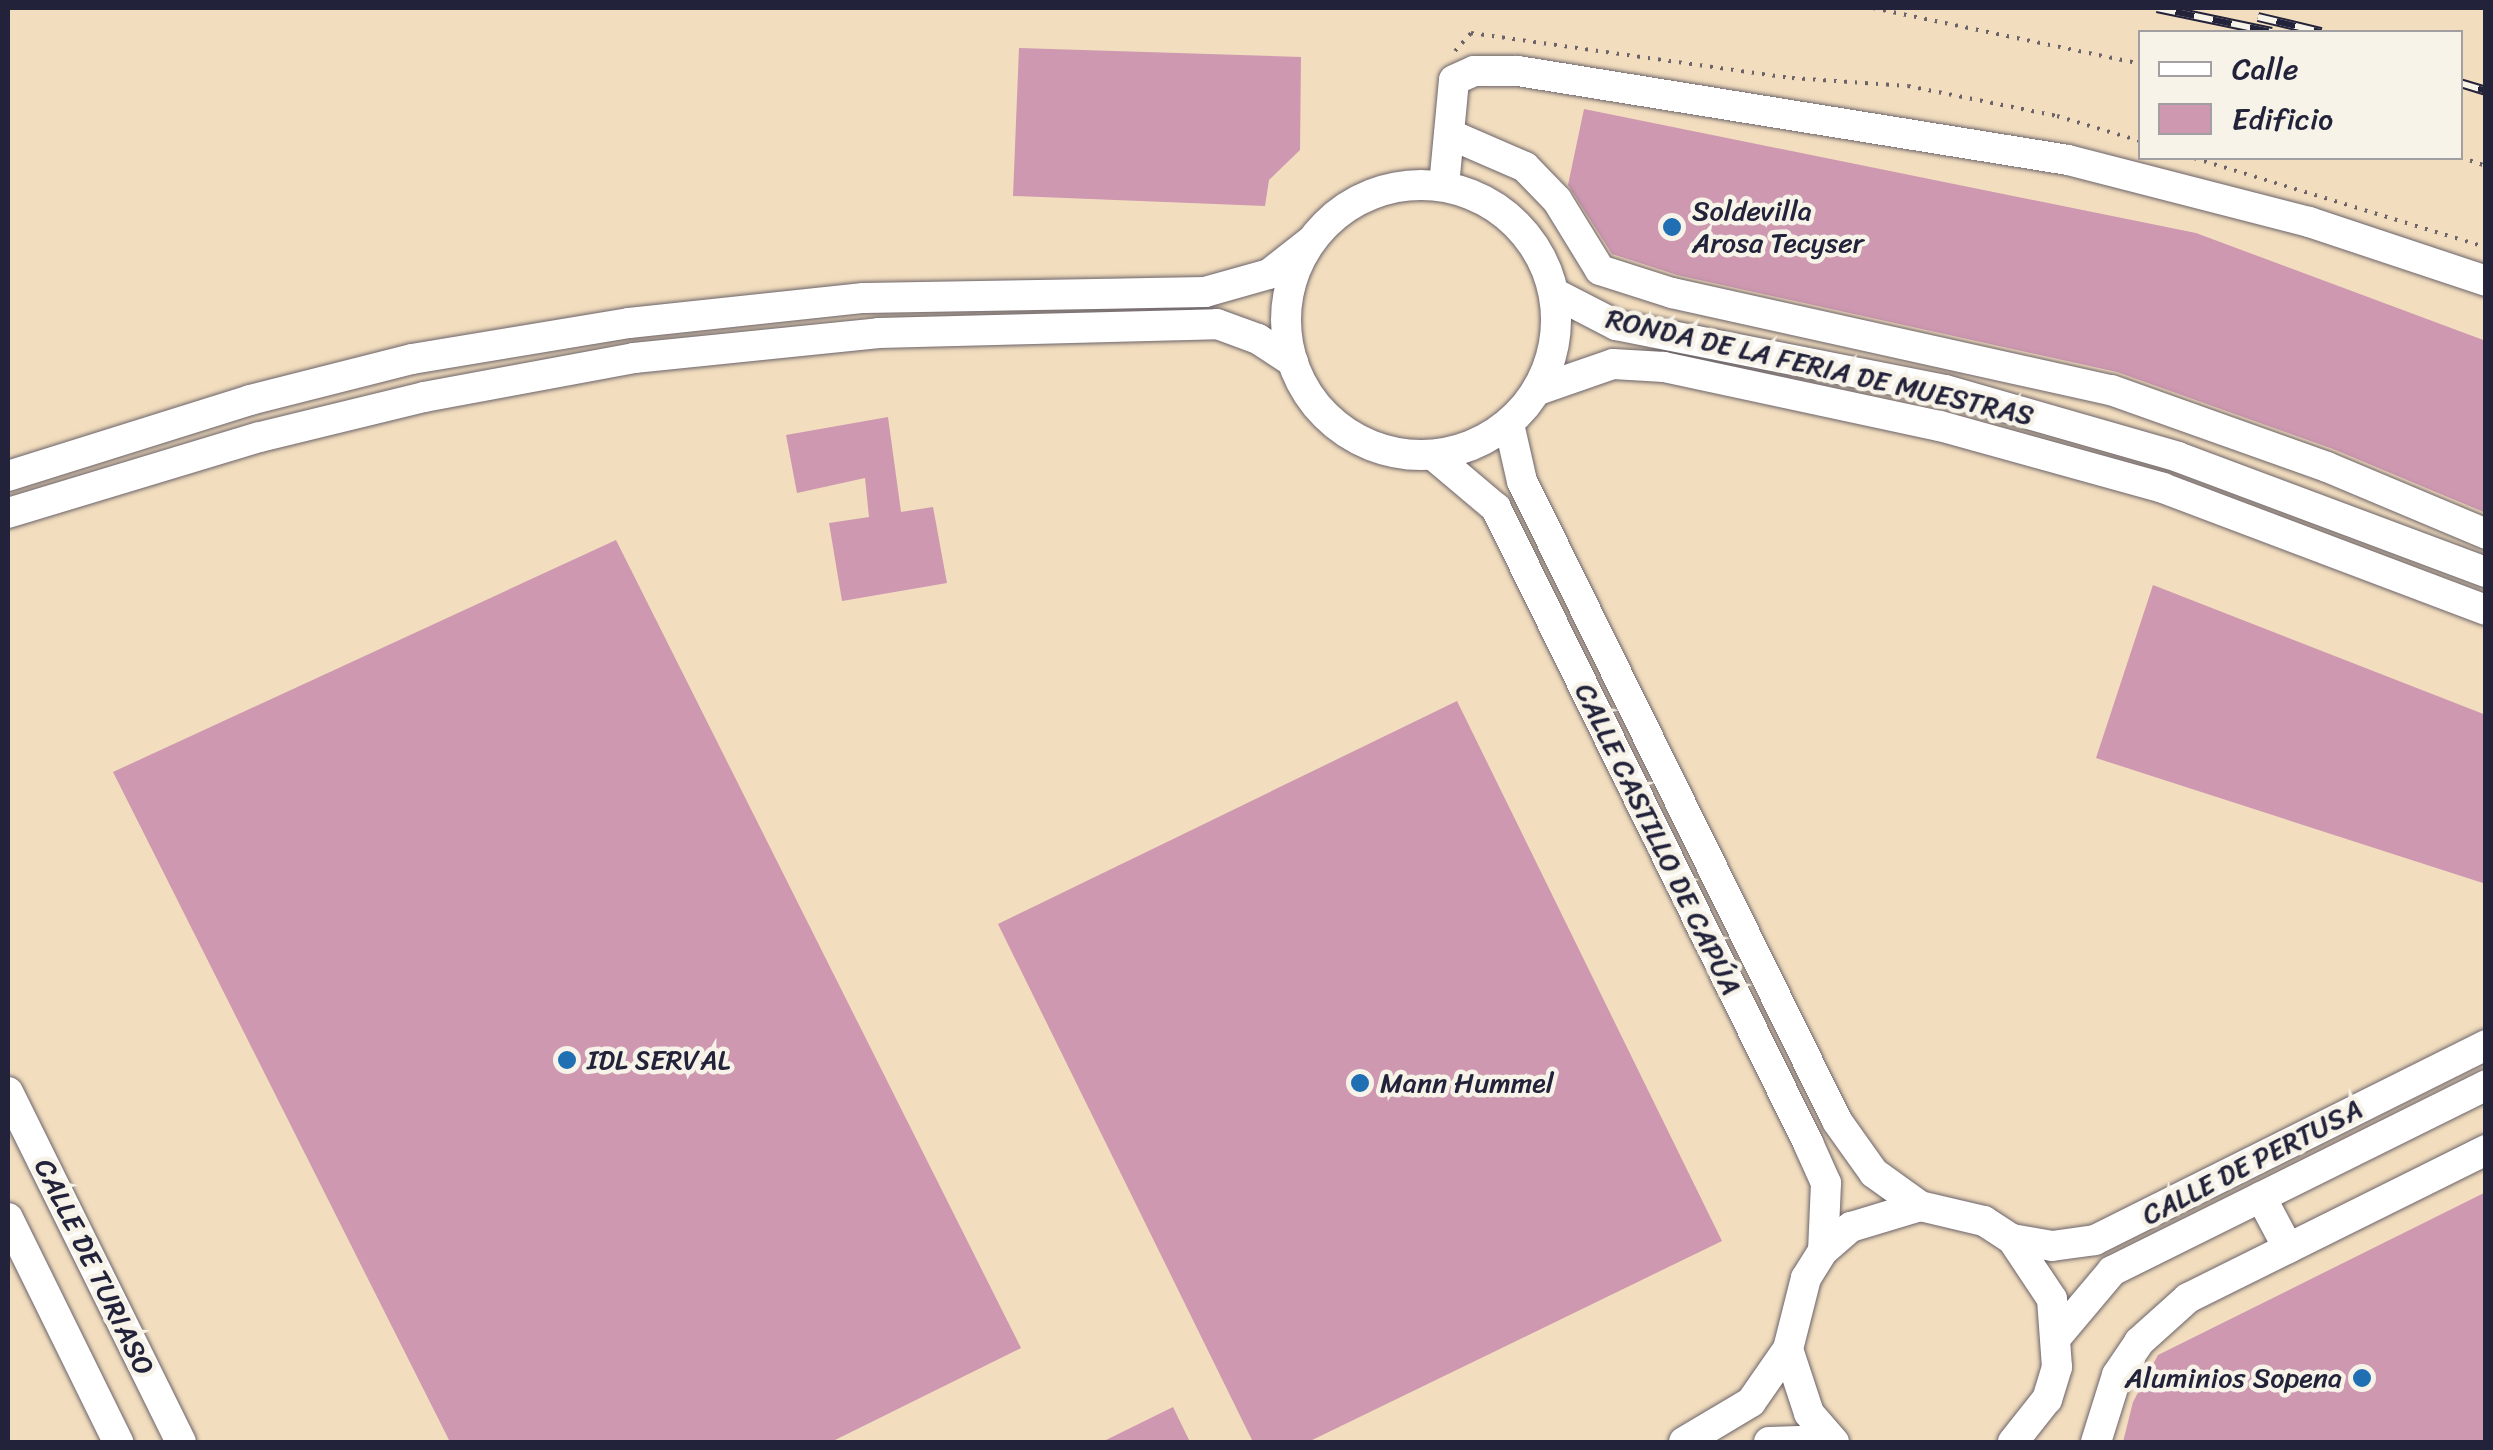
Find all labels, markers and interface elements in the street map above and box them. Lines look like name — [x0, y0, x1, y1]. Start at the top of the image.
legend — [2138, 30, 2463, 160]
text: Calle — [2232, 42, 2298, 96]
text: Edificio — [2232, 92, 2333, 146]
place label: Soldevilla Arosa Tecyser — [1692, 194, 1864, 260]
marker: Soldevilla Arosa Tecyser — [1661, 216, 1683, 238]
street label: RONDA DE LA FERIA DE MUESTRAS — [1603, 301, 2037, 433]
street label: CALLE CASTILLO DE CAPÚA — [1568, 679, 1748, 999]
place label: IDL SERVAL — [587, 1043, 733, 1077]
marker: IDL SERVAL — [556, 1049, 578, 1071]
place label: Mann Hummel — [1380, 1066, 1555, 1100]
marker: Mann Hummel — [1349, 1072, 1371, 1094]
street label: CALLE DE PERTUSA — [2137, 1093, 2367, 1231]
street label: CALLE DE TURIASO — [27, 1154, 161, 1380]
place label: Aluminios Sopena — [2124, 1361, 2342, 1395]
marker: Aluminios Sopena — [2351, 1367, 2373, 1389]

